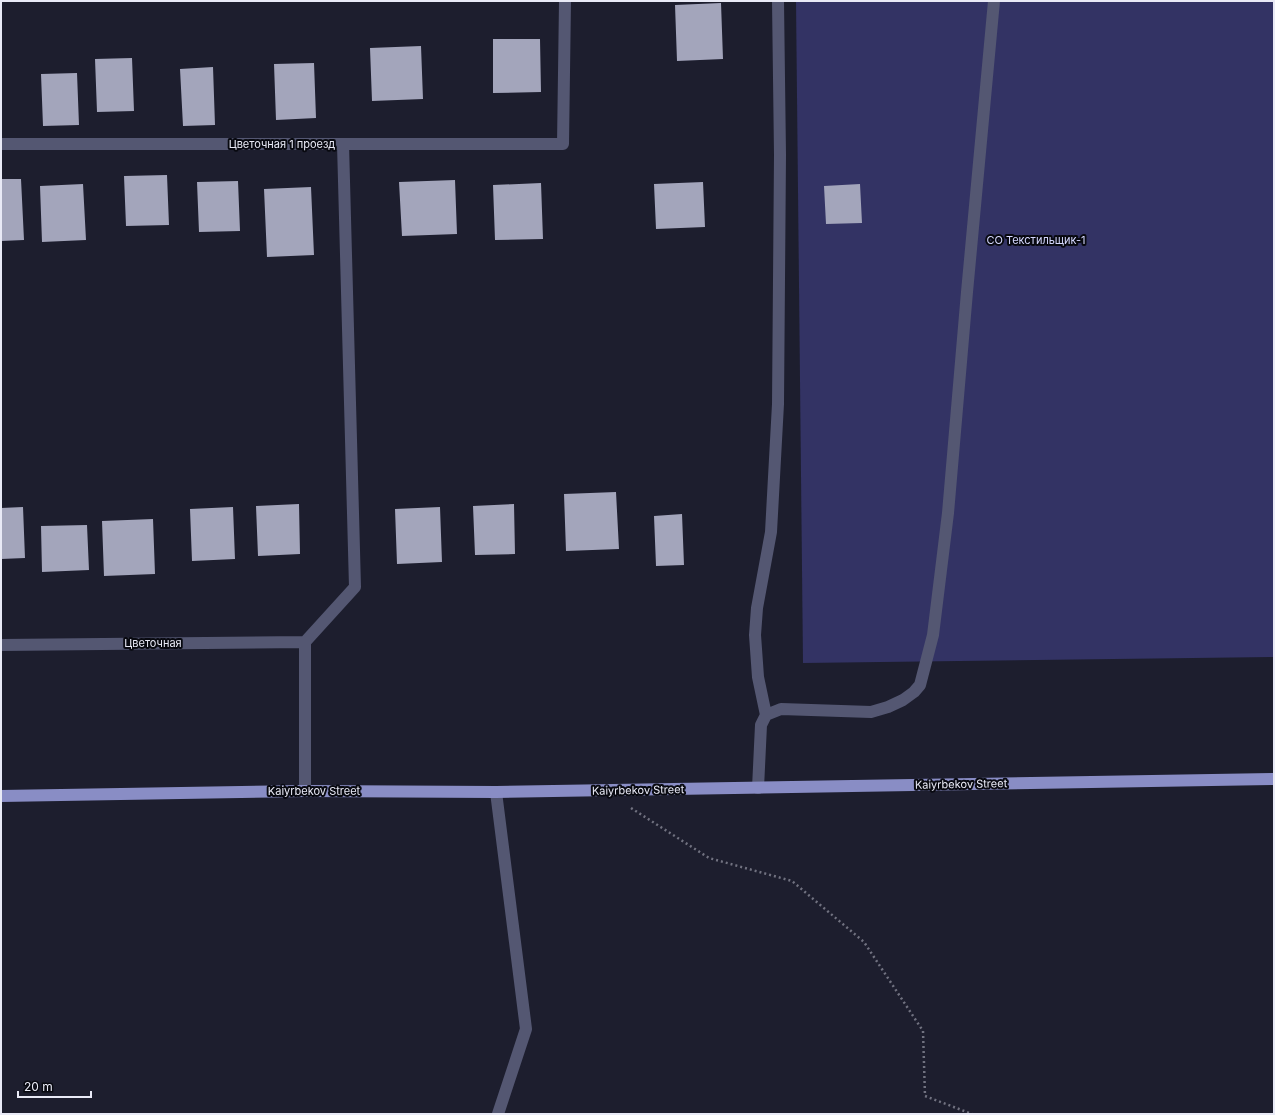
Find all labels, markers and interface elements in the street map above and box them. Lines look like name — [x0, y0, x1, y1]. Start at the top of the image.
street label: Цветочная 1 проезд — [229, 137, 335, 151]
park label: СО Текстильщик-1 — [986, 233, 1086, 247]
street label: Цветочная — [124, 636, 182, 650]
street label: Kaiyrbekov Street — [915, 776, 1008, 792]
street label: Kaiyrbekov Street — [592, 782, 685, 798]
street label: Kaiyrbekov Street — [268, 784, 361, 798]
scale bar — [18, 1073, 91, 1099]
text: 20 m — [24, 1079, 53, 1094]

